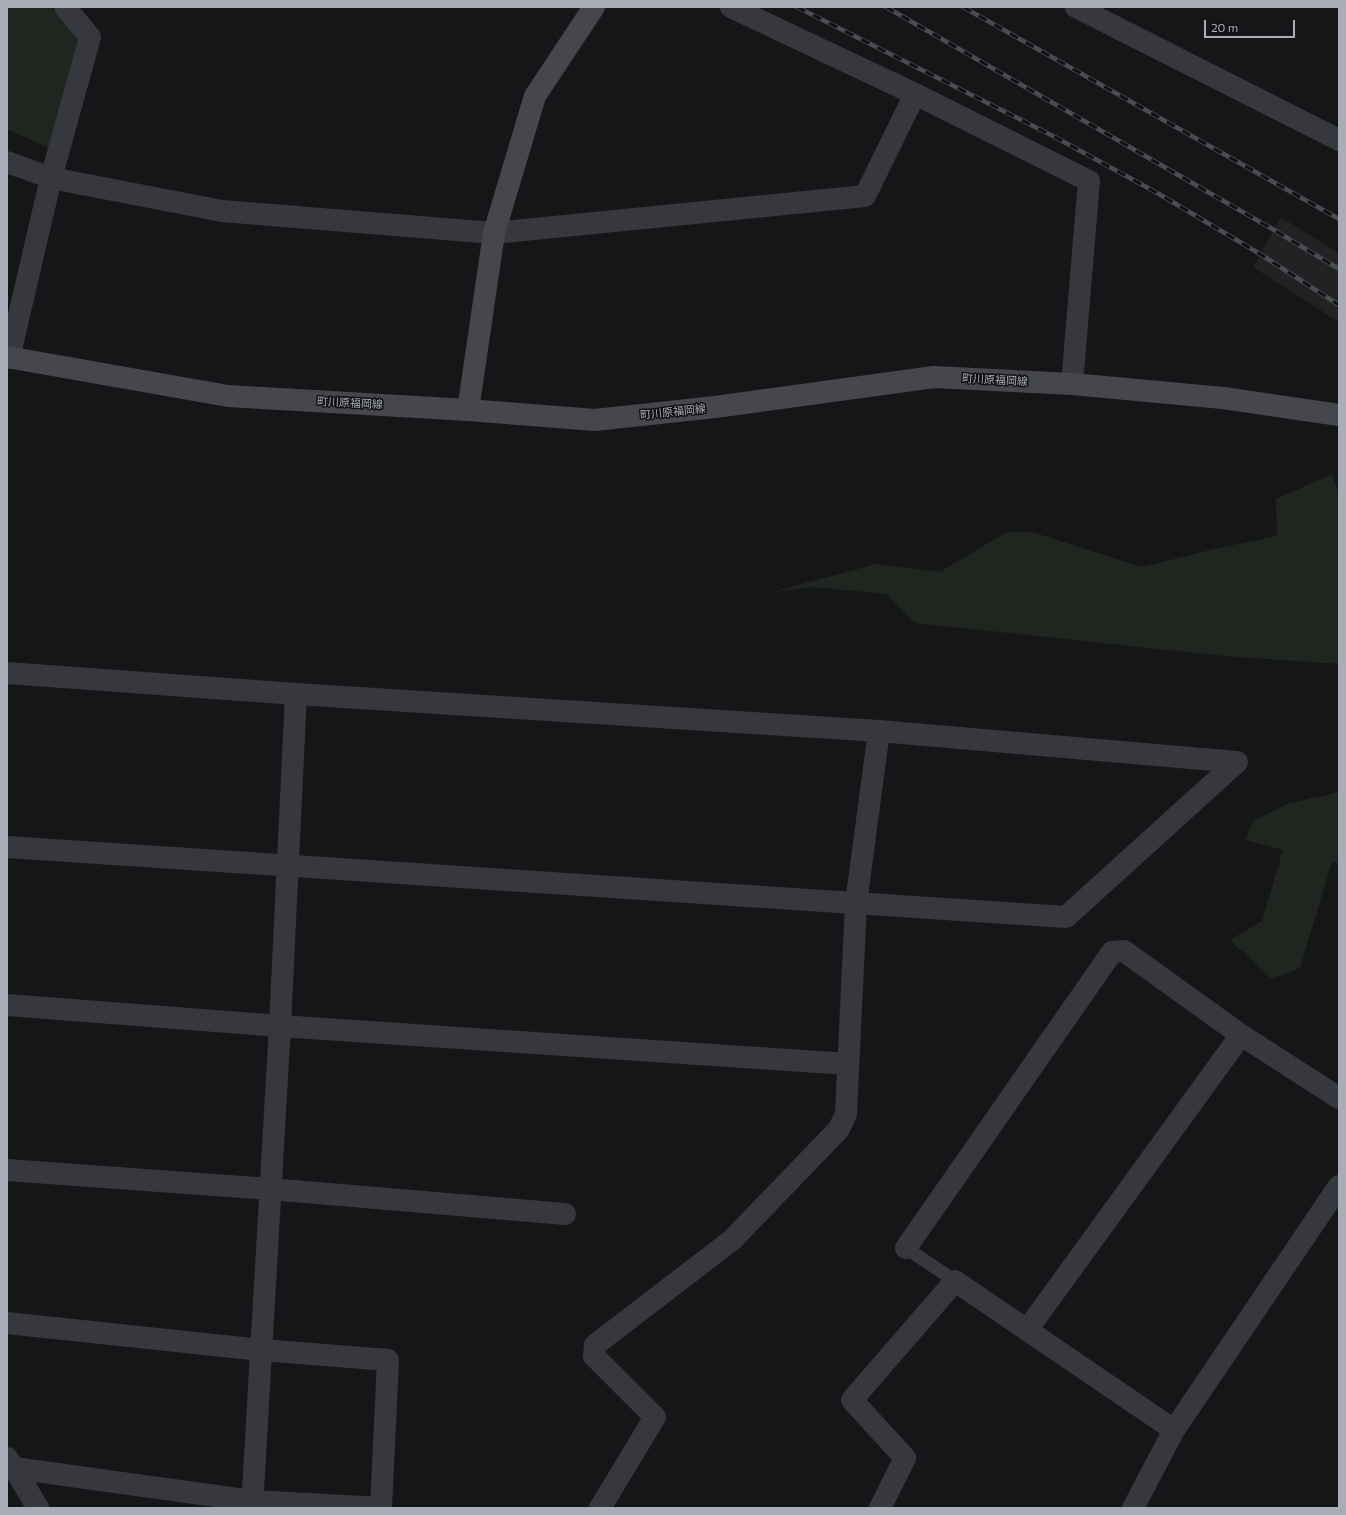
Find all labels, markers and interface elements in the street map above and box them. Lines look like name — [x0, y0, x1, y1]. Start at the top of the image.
scale bar — [1206, 12, 1297, 38]
text: 20 m — [1211, 20, 1238, 34]
street label: 町川原福岡線 — [962, 372, 1028, 388]
street label: 町川原福岡線 — [317, 395, 383, 411]
street label: 町川原福岡線 — [639, 402, 707, 422]

